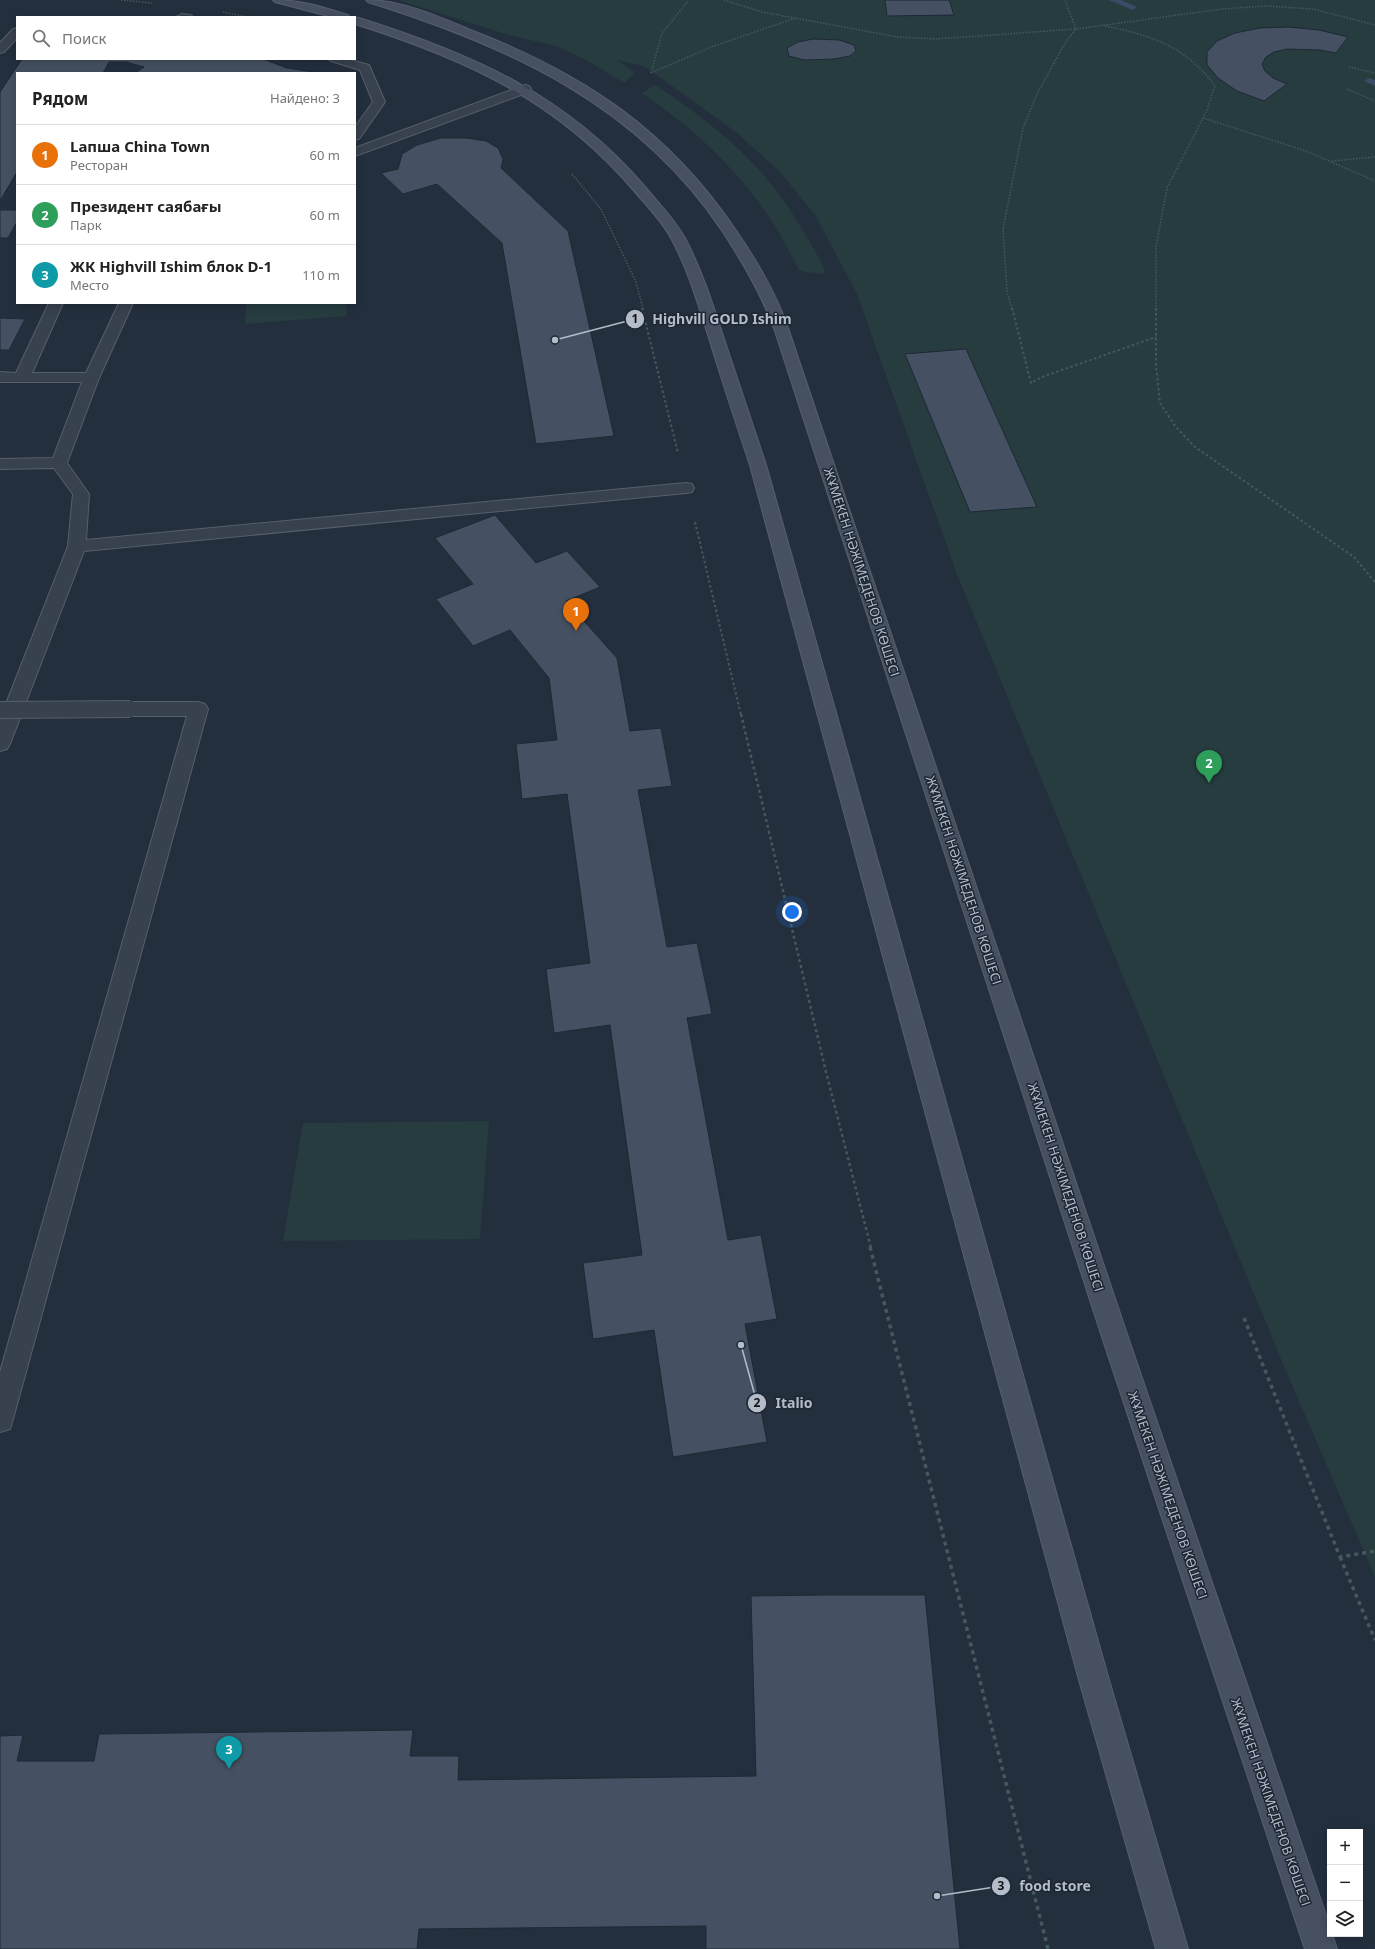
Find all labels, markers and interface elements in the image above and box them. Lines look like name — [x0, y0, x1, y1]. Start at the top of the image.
search box — [16, 16, 356, 60]
icon: search — [30, 27, 52, 49]
text: Поиск — [62, 28, 107, 48]
text: Рядом — [32, 87, 88, 110]
text: Найдено: 3 — [270, 89, 340, 107]
text: Lапша China Town — [70, 136, 210, 156]
text: 1 — [41, 146, 49, 164]
text: 60 m — [310, 146, 340, 164]
text: Ресторан — [70, 156, 128, 174]
text: Президент саябағы — [70, 196, 222, 216]
text: 2 — [41, 206, 49, 224]
text: 60 m — [310, 206, 340, 224]
text: Парк — [70, 216, 102, 234]
text: ЖК Highvill Ishim блок D-1 — [70, 256, 272, 276]
text: 3 — [41, 266, 49, 284]
text: 110 m — [302, 266, 340, 284]
text: Место — [70, 276, 109, 294]
callout: Highvill GOLD Ishim — [625, 306, 800, 332]
text: Highvill GOLD Ishim — [652, 309, 792, 328]
text: 1 — [632, 310, 638, 327]
street label: ЖҰМЕКЕН НӘЖІМЕДЕНОВ КӨШЕСІ — [820, 465, 904, 679]
pin: 1 — [563, 598, 589, 631]
pin: 2 — [1196, 750, 1222, 783]
street label: ЖҰМЕКЕН НӘЖІМЕДЕНОВ КӨШЕСІ — [922, 773, 1006, 987]
your location — [782, 902, 802, 922]
street label: ЖҰМЕКЕН НӘЖІМЕДЕНОВ КӨШЕСІ — [1024, 1080, 1108, 1294]
street label: ЖҰМЕКЕН НӘЖІМЕДЕНОВ КӨШЕСІ — [1124, 1389, 1212, 1601]
callout: Italio — [747, 1390, 820, 1416]
text: Italio — [775, 1393, 813, 1412]
text: 2 — [754, 1394, 761, 1411]
street label: ЖҰМЕКЕН НӘЖІМЕДЕНОВ КӨШЕСІ — [1227, 1696, 1315, 1908]
pin: 3 — [216, 1736, 242, 1769]
map controls — [1327, 1829, 1363, 1937]
button: + — [1327, 1829, 1363, 1865]
button: − — [1327, 1865, 1363, 1901]
callout: food store — [991, 1873, 1099, 1899]
text: food store — [1019, 1876, 1091, 1895]
text: 3 — [998, 1877, 1005, 1894]
button: layers — [1327, 1901, 1363, 1937]

